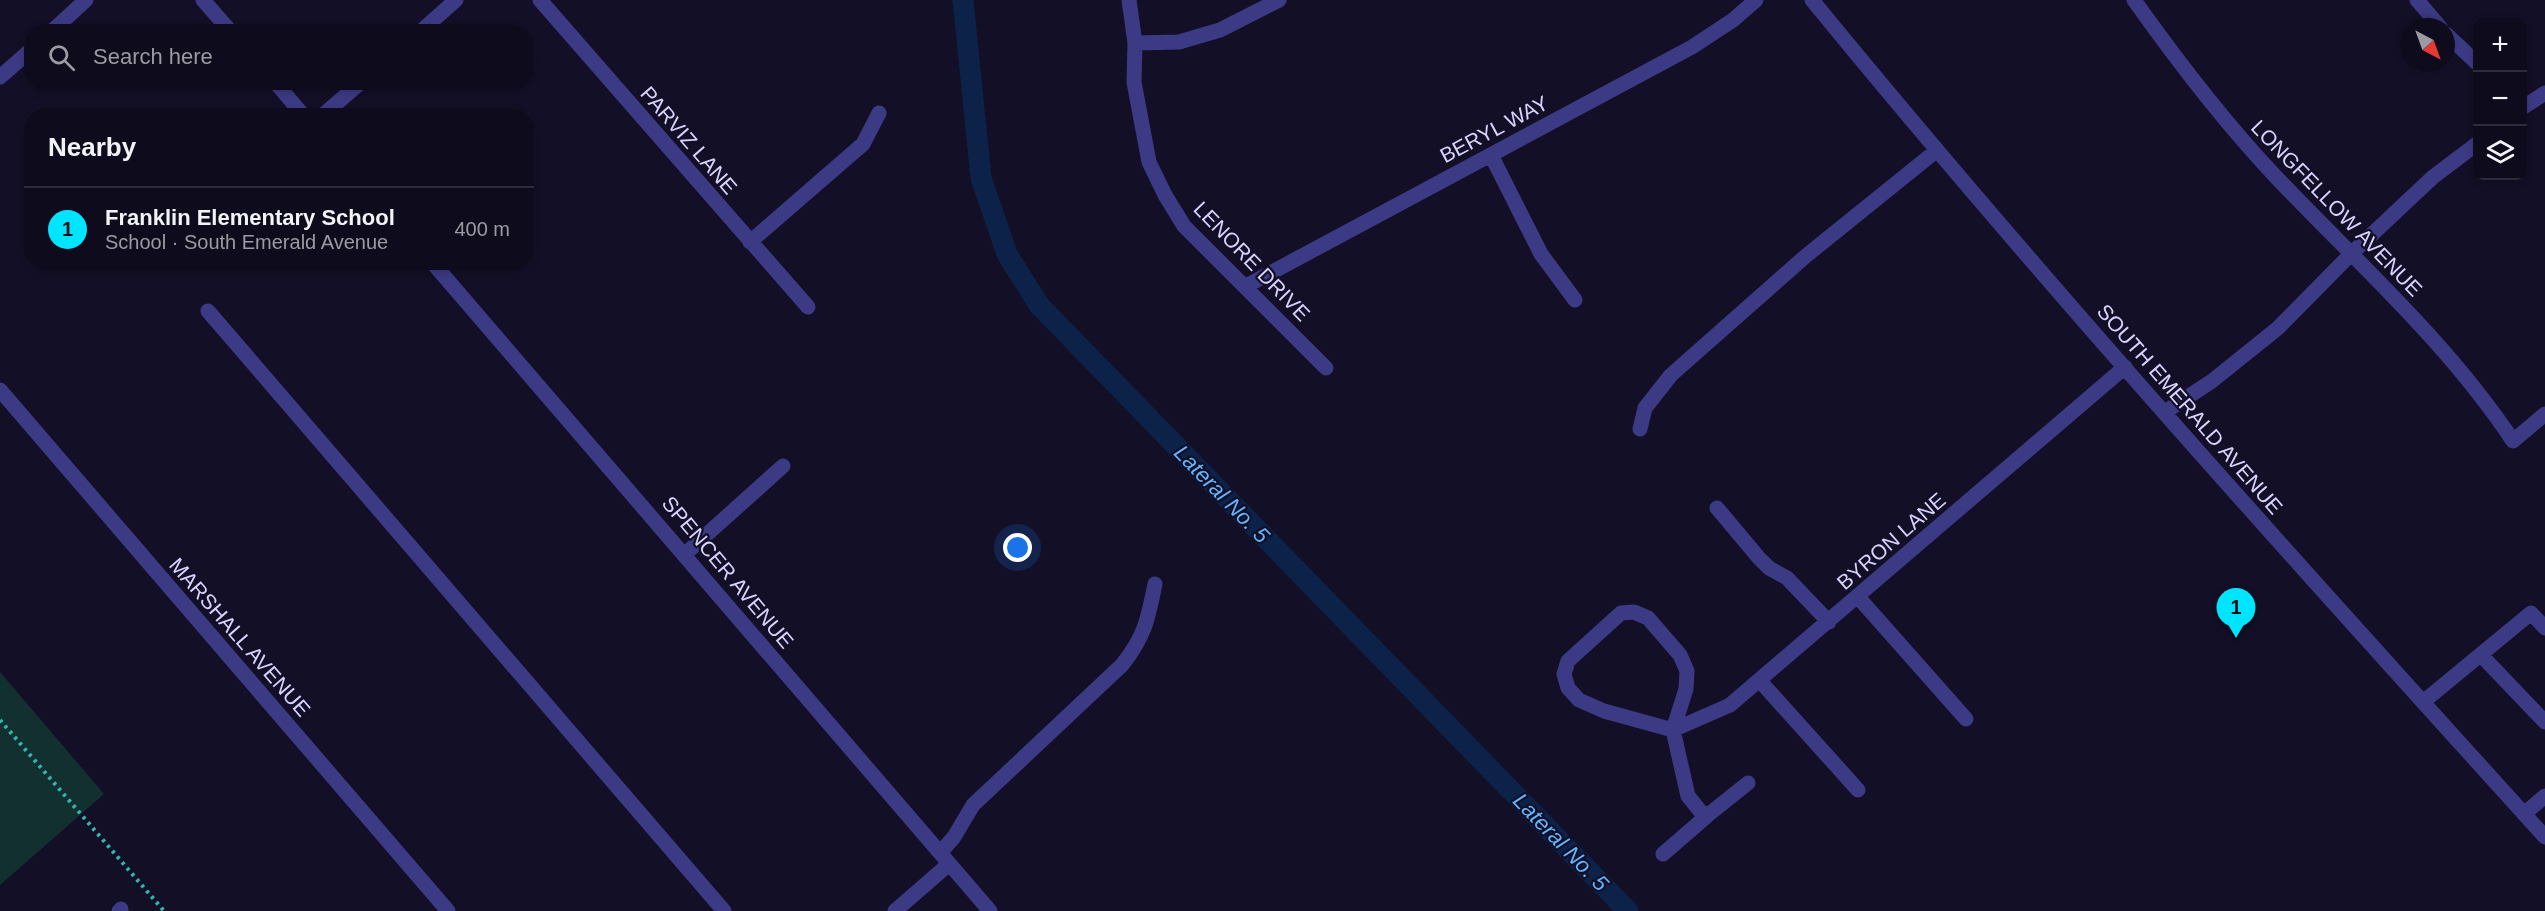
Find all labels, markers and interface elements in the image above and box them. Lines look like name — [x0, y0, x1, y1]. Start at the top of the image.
north arrow — [2401, 18, 2455, 72]
map controls — [2473, 18, 2527, 180]
button: + — [2473, 18, 2527, 72]
search box — [24, 24, 534, 90]
icon: search — [45, 41, 78, 74]
text: Search here — [93, 44, 213, 69]
button: − — [2473, 72, 2527, 126]
street label: PARVIZ LANE — [636, 82, 742, 198]
street label: BERYL WAY — [1436, 91, 1552, 167]
street label: LONGFELLOW AVENUE — [2247, 115, 2427, 301]
button: layers — [2473, 126, 2527, 180]
text: Nearby — [48, 132, 136, 162]
street label: LENORE DRIVE — [1189, 197, 1315, 325]
text: Franklin Elementary School — [105, 205, 395, 230]
text: 1 — [62, 218, 73, 240]
text: 400 m — [454, 218, 510, 240]
text: School · South Emerald Avenue — [105, 231, 388, 253]
street label: SOUTH EMERALD AVENUE — [2093, 299, 2287, 519]
water label: Lateral No. 5 — [1169, 440, 1275, 549]
street label: BYRON LANE — [1832, 488, 1950, 594]
street label: SPENCER AVENUE — [658, 491, 798, 653]
your location — [1003, 533, 1032, 562]
street label: MARSHALL AVENUE — [165, 553, 315, 721]
pin: 1 — [2216, 588, 2256, 638]
water label: Lateral No. 5 — [1508, 788, 1614, 897]

